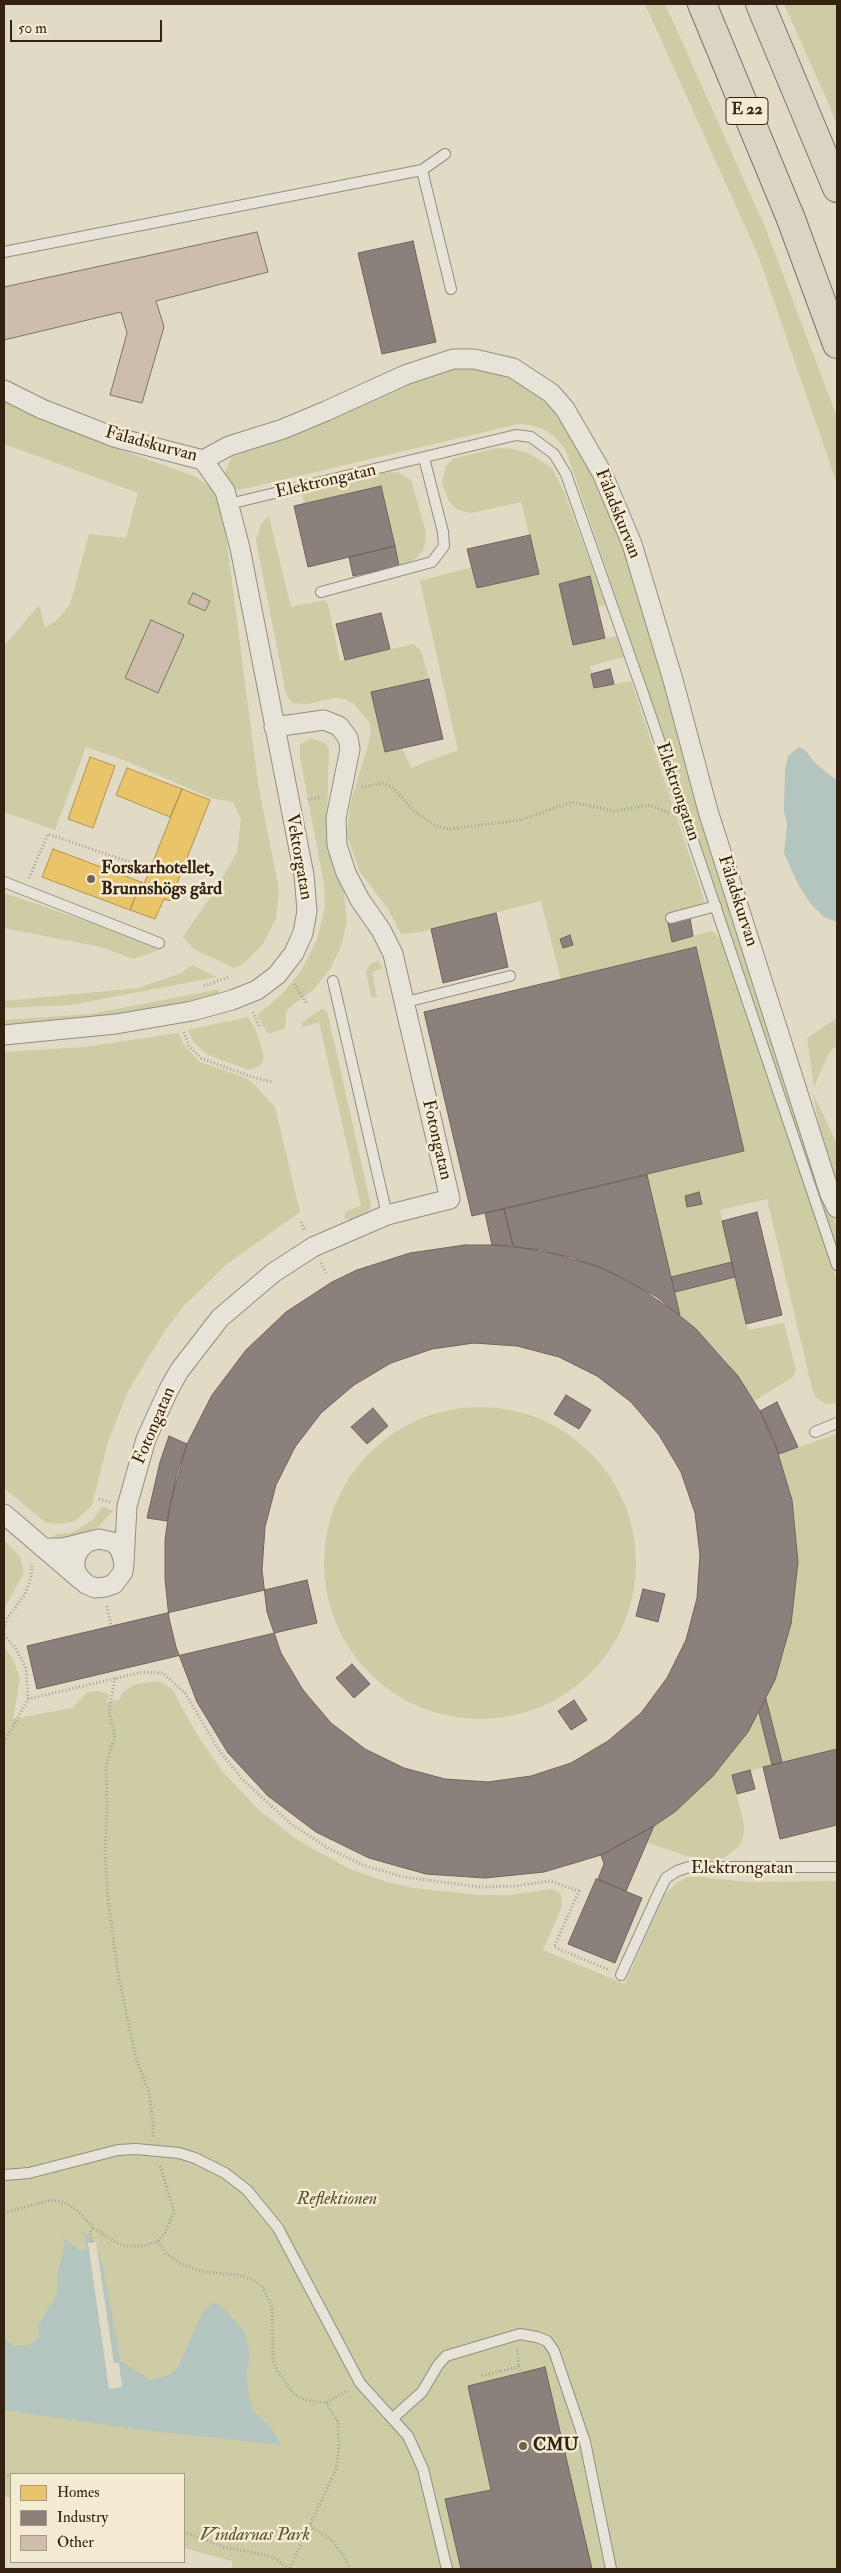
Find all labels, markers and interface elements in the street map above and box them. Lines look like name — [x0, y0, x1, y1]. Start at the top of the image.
scale bar — [12, 10, 165, 42]
text: 50 m — [18, 19, 47, 38]
road number: E 22 — [726, 98, 768, 124]
street label: Fäladskurvan — [102, 422, 200, 468]
street label: Elektrongatan — [274, 460, 378, 504]
street label: Fäladskurvan — [589, 466, 645, 562]
street label: Elektrongatan — [650, 740, 704, 844]
street label: Vektorgatan — [280, 812, 316, 902]
street label: Fäladskurvan — [712, 853, 762, 949]
place label: Forskarhotellet, Brunnshögs gård — [101, 858, 222, 901]
marker: Forskarhotellet, Brunnshögs gård — [85, 873, 97, 885]
street label: Fotongatan — [416, 1098, 456, 1182]
street label: Fotongatan — [129, 1384, 181, 1468]
street label: Elektrongatan — [691, 1858, 793, 1880]
park label: Reflektionen — [297, 2189, 377, 2211]
place label: CMU — [533, 2435, 579, 2457]
marker: CMU — [517, 2440, 529, 2452]
legend — [10, 2473, 185, 2563]
text: Homes — [57, 2483, 99, 2502]
text: Industry — [57, 2508, 108, 2527]
park label: Vindarnas Park — [200, 2525, 310, 2547]
text: Other — [57, 2533, 94, 2552]

